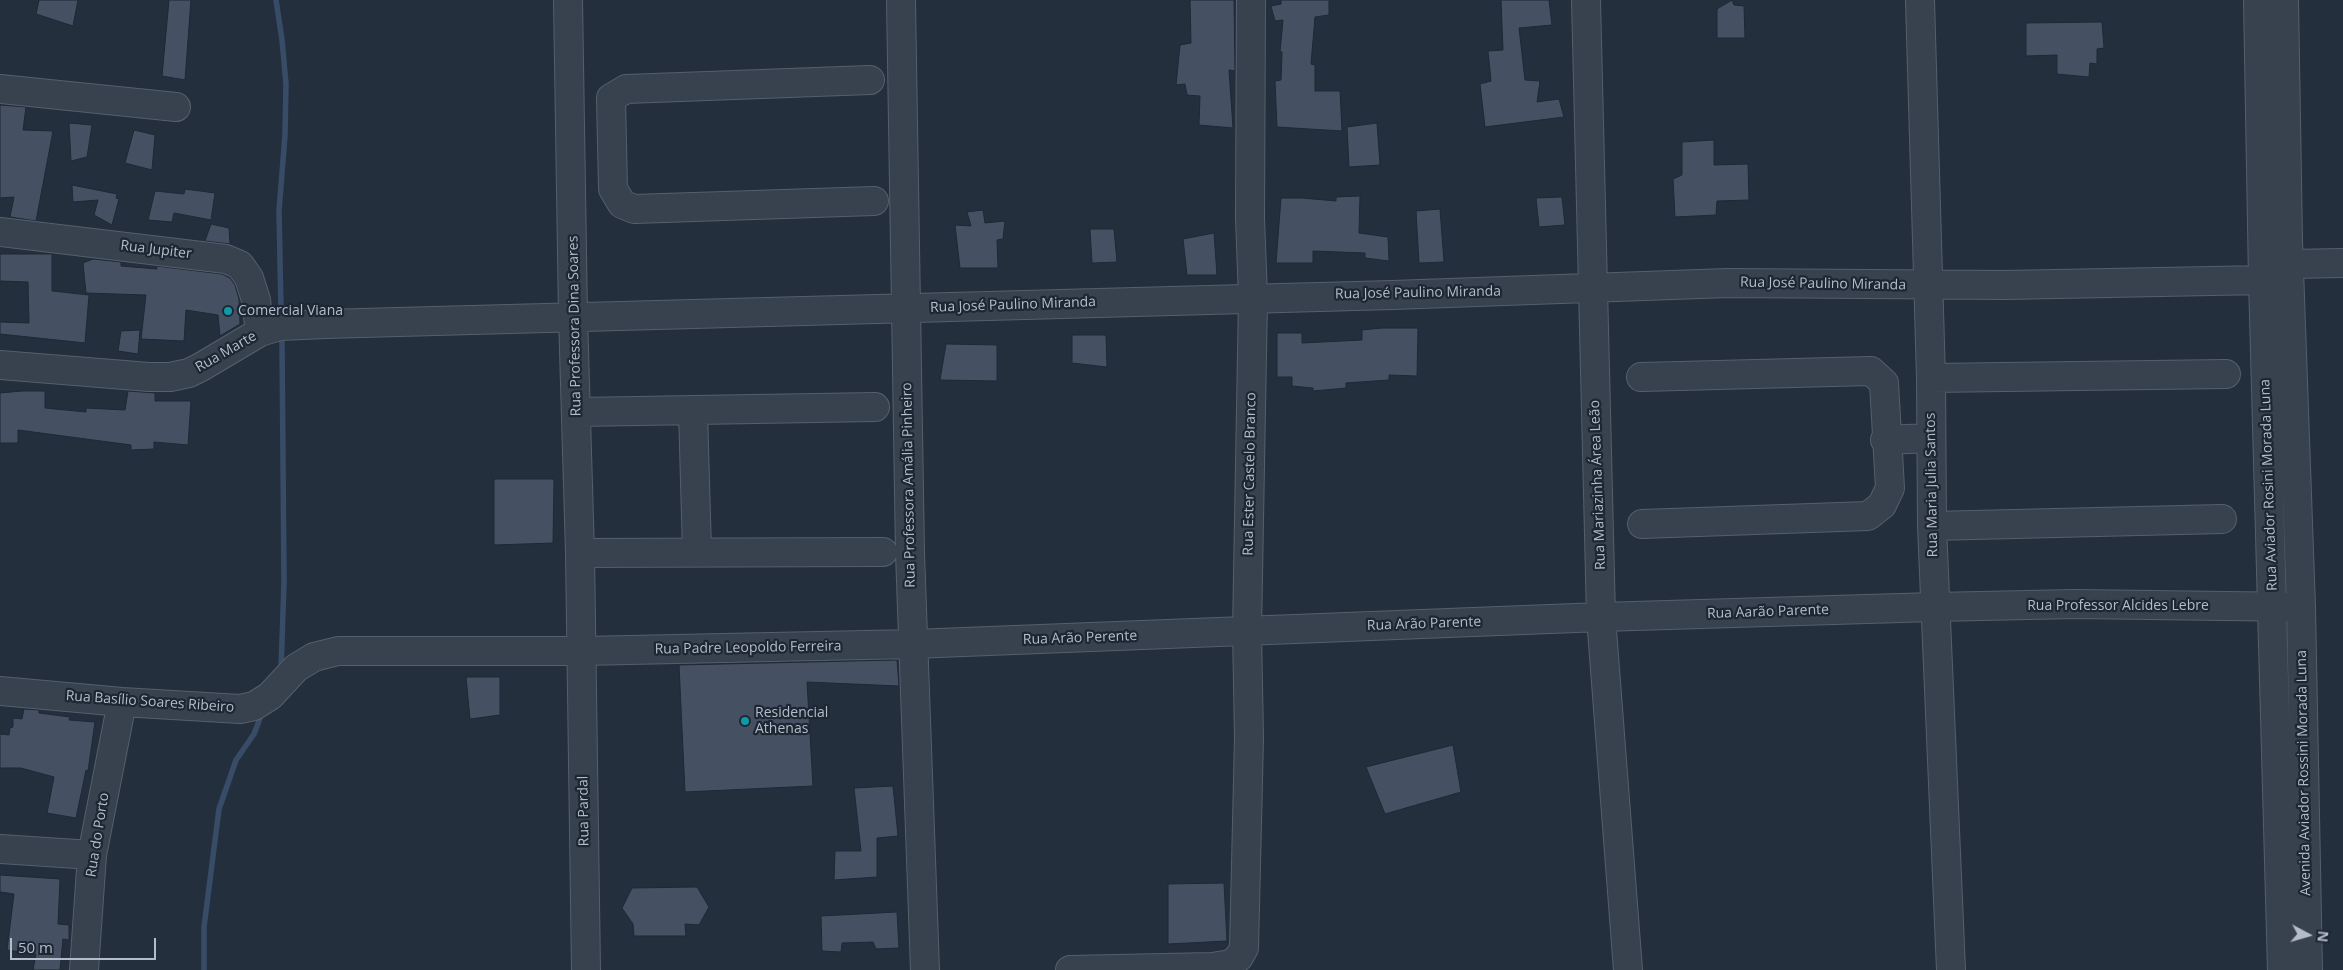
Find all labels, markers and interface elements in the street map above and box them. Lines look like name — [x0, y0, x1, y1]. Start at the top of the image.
street label: Rua Professora Dina Soares — [565, 236, 585, 416]
street label: Rua Jupiter — [119, 237, 193, 263]
street label: Rua José Paulino Miranda — [1740, 274, 1906, 294]
street label: Rua José Paulino Miranda — [1335, 283, 1501, 303]
street label: Rua José Paulino Miranda — [930, 294, 1096, 316]
place label: Comercial Viana — [238, 303, 343, 319]
marker: Comercial Viana — [222, 305, 234, 317]
street label: Rua Marte — [193, 328, 259, 376]
street label: Rua Aviador Rosini Morada Luna — [2257, 379, 2281, 591]
street label: Rua Professora Amália Pinheiro — [899, 382, 919, 588]
street label: Rua Ester Castelo Branco — [1240, 392, 1260, 556]
street label: Rua Mariazinha Área Leão — [1587, 400, 1609, 570]
street label: Rua Maria Julia Santos — [1922, 413, 1942, 557]
street label: Rua Professor Alcides Lebre — [2027, 598, 2209, 614]
street label: Rua Aarão Parente — [1707, 601, 1829, 623]
street label: Rua Arão Parente — [1367, 614, 1481, 634]
street label: Rua Arão Perente — [1023, 628, 1137, 648]
street label: Rua Padre Leopoldo Ferreira — [654, 638, 842, 658]
street label: Avenida Aviador Rossini Morada Luna — [2293, 650, 2315, 896]
street label: Rua Basílio Soares Ribeiro — [65, 688, 235, 716]
place label: Residencial Athenas — [755, 705, 828, 738]
marker: Residencial Athenas — [739, 715, 751, 727]
street label: Rua Pardal — [575, 776, 593, 846]
street label: Rua do Porto — [83, 792, 113, 878]
north arrow — [2283, 910, 2333, 960]
scale bar — [12, 928, 159, 960]
text: N — [2313, 930, 2333, 943]
text: 50 m — [18, 937, 53, 957]

